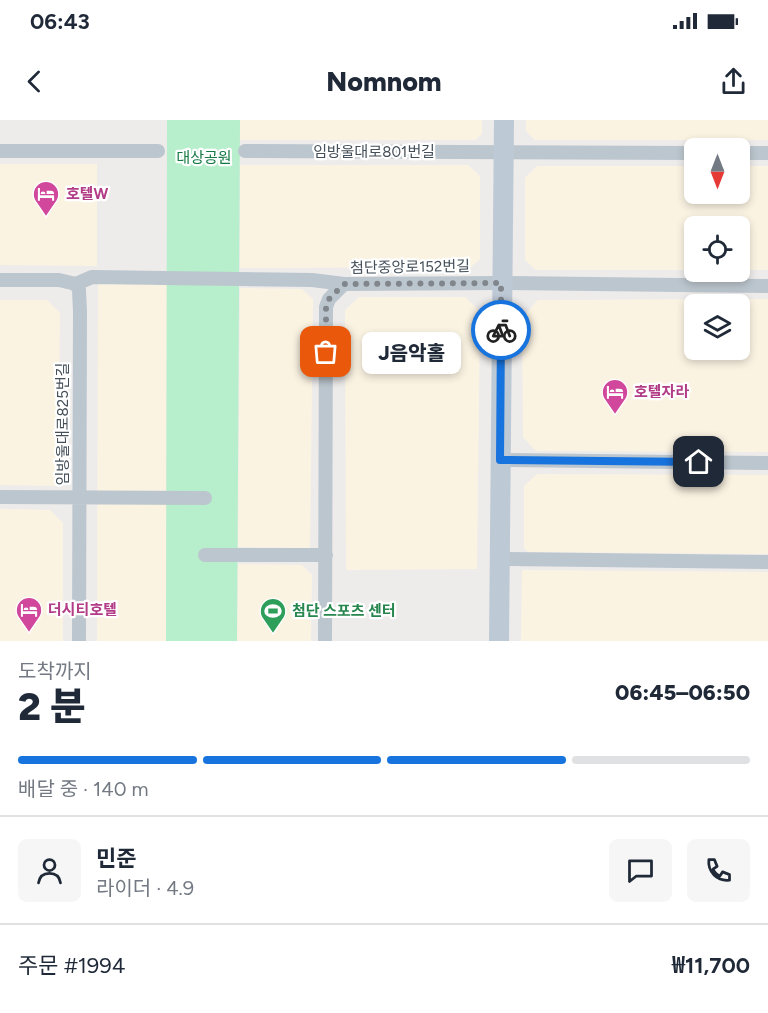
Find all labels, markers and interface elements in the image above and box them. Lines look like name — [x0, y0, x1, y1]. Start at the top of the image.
text: 06:43 — [30, 8, 90, 35]
icon: back — [18, 65, 51, 98]
text: Nomnom — [326, 65, 442, 98]
icon: share — [717, 65, 750, 98]
north arrow — [684, 138, 750, 204]
map controls — [684, 138, 750, 360]
street label: 임방울대로801번길 — [313, 143, 435, 161]
park label: 대상공원 — [176, 149, 232, 167]
hotel icon: 호텔W — [31, 179, 61, 217]
place label: 호텔W — [66, 185, 109, 203]
button: locate — [684, 216, 750, 282]
street label: 첨단중앙로152번길 — [350, 257, 470, 277]
button: layers — [684, 294, 750, 360]
courier — [471, 300, 531, 360]
icon: bike — [485, 314, 518, 347]
pin — [300, 326, 351, 377]
callout: J음악홀 — [362, 331, 461, 373]
icon: bag — [309, 335, 342, 368]
text: J음악홀 — [378, 341, 445, 365]
street label: 임방울대로825번길 — [54, 363, 72, 485]
hotel icon: 호텔자라 — [600, 377, 630, 415]
place label: 호텔자라 — [634, 383, 689, 401]
pin — [673, 436, 724, 487]
icon: home — [682, 445, 715, 478]
hotel icon: 더시티호텔 — [14, 595, 44, 633]
sports icon: 첨단 스포츠 센터 — [258, 596, 288, 634]
place label: 더시티호텔 — [48, 601, 117, 619]
place label: 첨단 스포츠 센터 — [292, 602, 396, 620]
text: 도착까지 — [18, 659, 92, 683]
text: 06:45–06:50 — [615, 679, 750, 706]
text: 2 분 — [18, 683, 86, 730]
text: 배달 중 · 140 m — [18, 777, 149, 801]
button: person — [18, 839, 81, 902]
button: chat — [609, 839, 672, 902]
button: phone — [687, 839, 750, 902]
text: 민준 — [96, 845, 136, 872]
text: 라이더 · 4.9 — [96, 876, 194, 900]
text: 주문 #1994 — [18, 952, 125, 979]
text: ₩11,700 — [672, 952, 750, 979]

